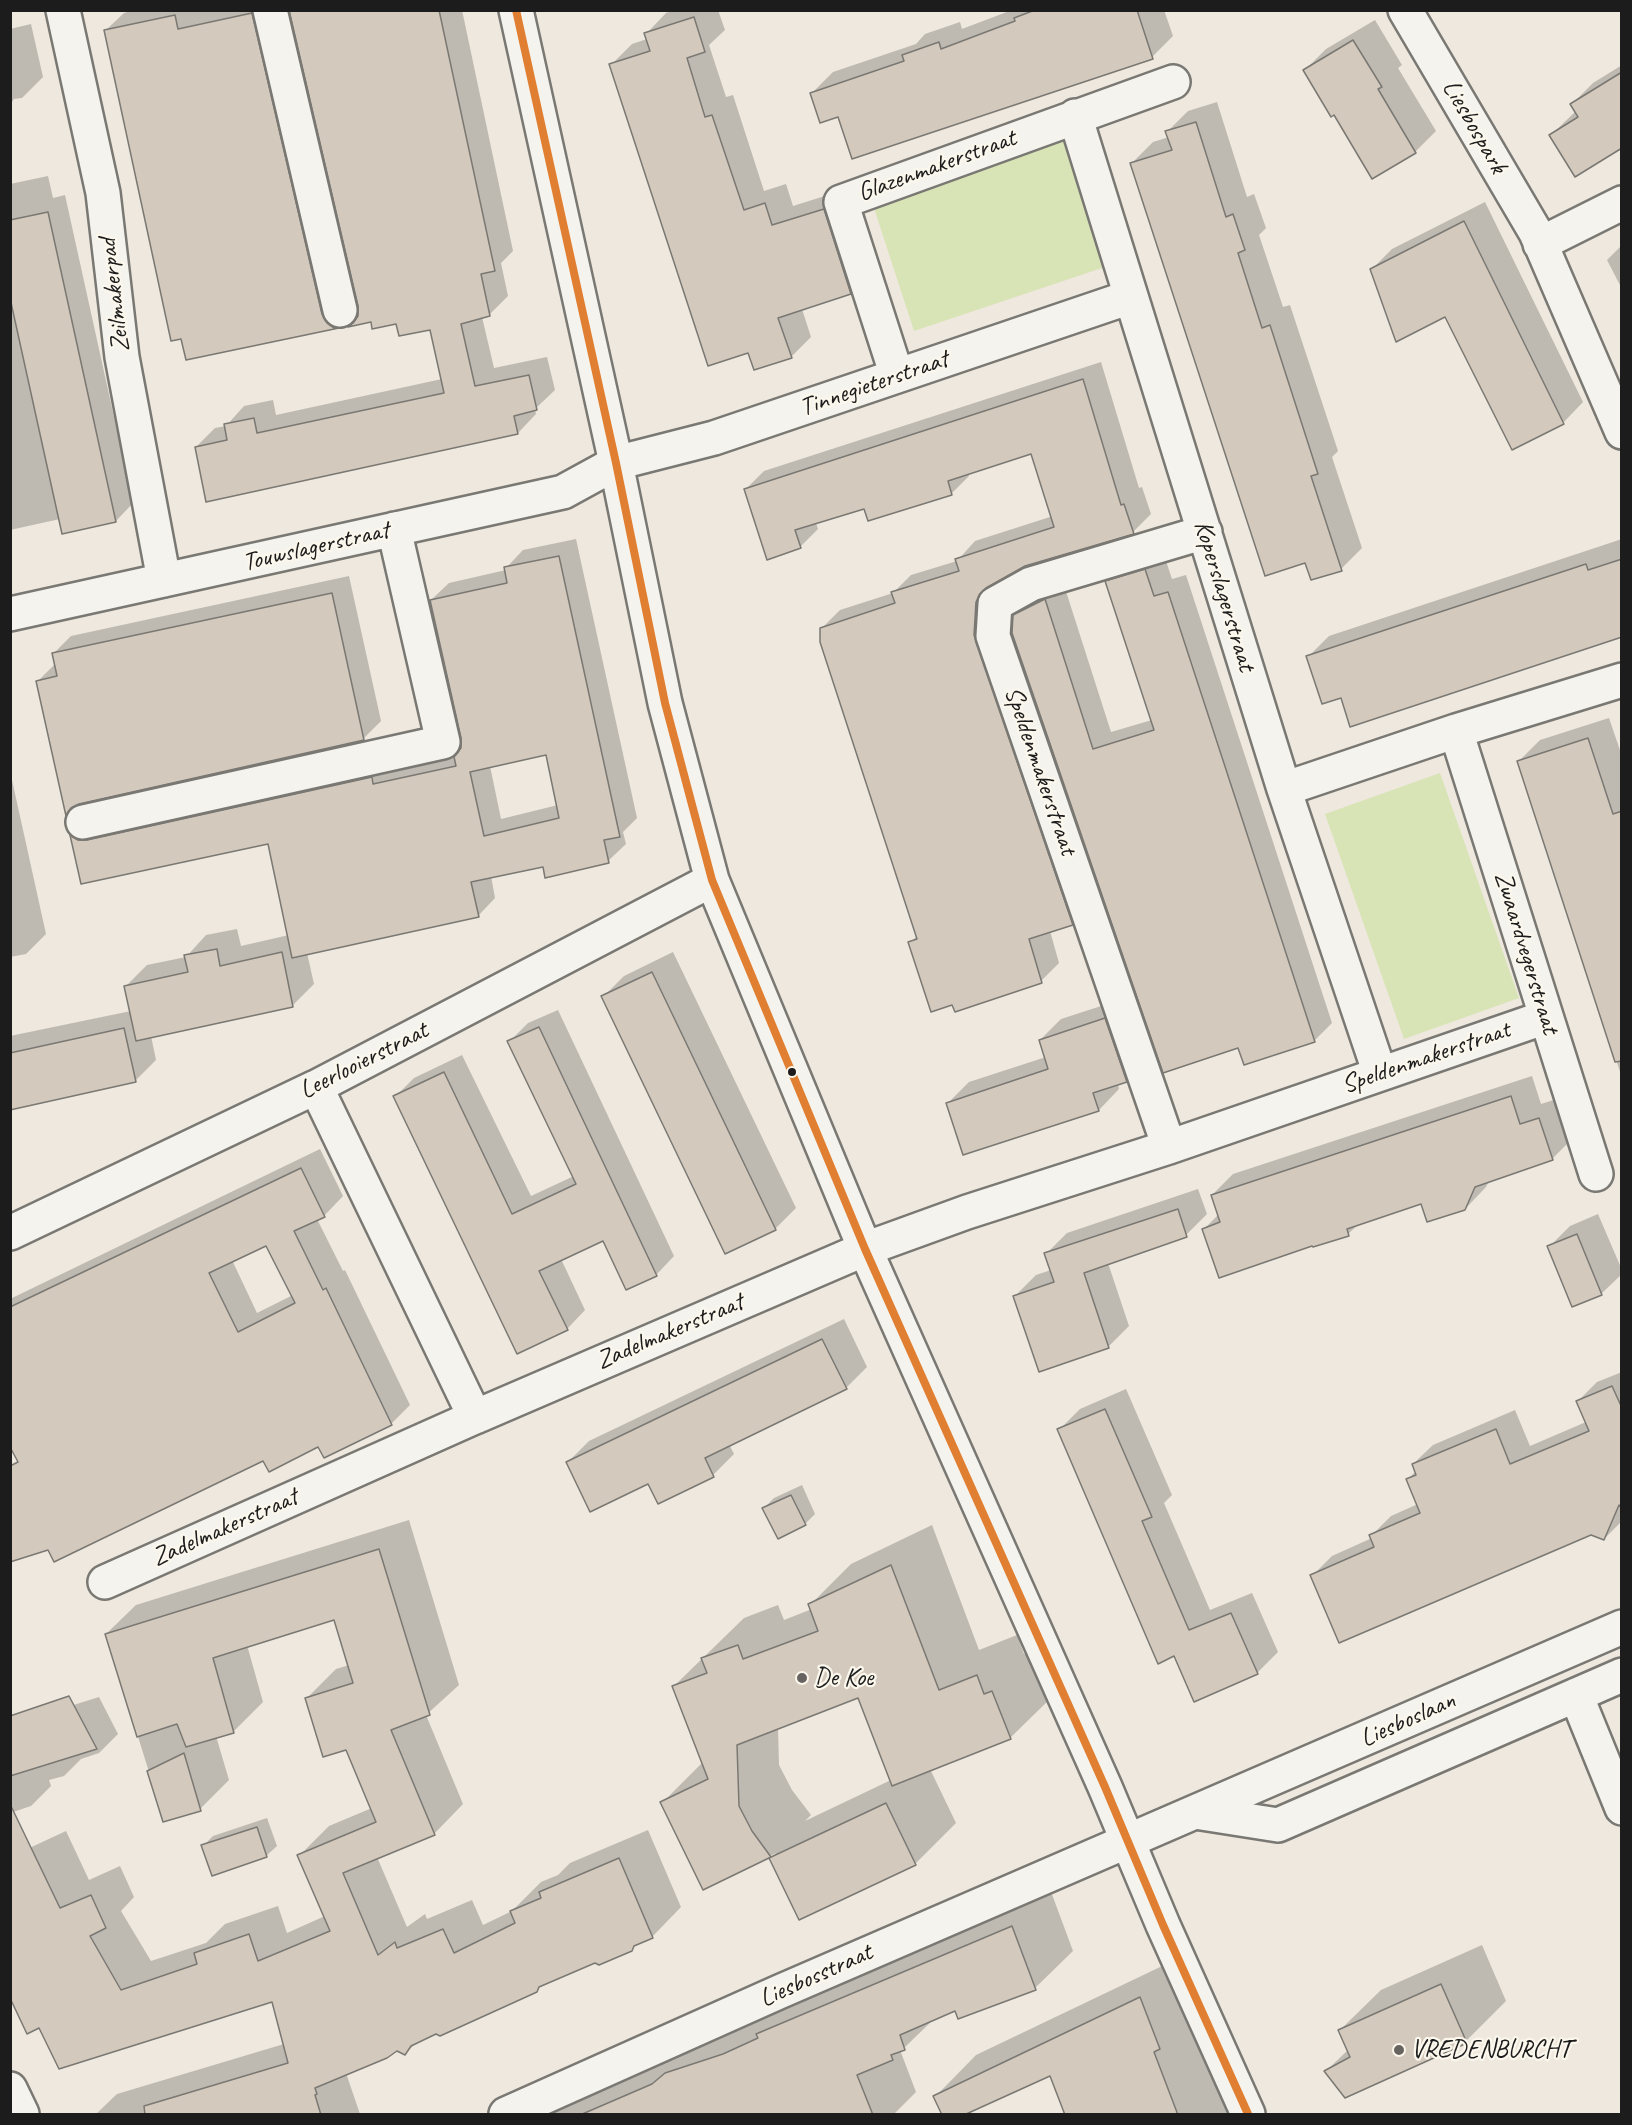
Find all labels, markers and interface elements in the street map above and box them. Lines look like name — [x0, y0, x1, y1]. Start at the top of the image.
street label: Liesbospark — [1435, 75, 1513, 179]
street label: Glazenmakerstraat — [854, 123, 1020, 209]
street label: Zeilmakerpad — [93, 236, 137, 354]
street label: Tinnegieterstraat — [796, 344, 952, 424]
street label: Touwslagerstraat — [240, 515, 392, 579]
street label: Koperslagerstraat — [1186, 517, 1262, 675]
street label: Speldenmakerstraat — [997, 683, 1083, 859]
street label: Zwaardvegerstraat — [1487, 868, 1565, 1038]
street label: Leerlooierstraat — [295, 1015, 433, 1107]
street label: Speldenmakerstraat — [1338, 1015, 1514, 1101]
unlabelled marker — [786, 1066, 798, 1078]
street label: Zadelmakerstraat — [592, 1287, 748, 1377]
street label: Zadelmakerstraat — [147, 1482, 303, 1574]
place label: De Koe — [814, 1662, 873, 1694]
marker: De Koe — [795, 1671, 809, 1685]
street label: Liesboslaan — [1356, 1685, 1460, 1755]
street label: Liesbosstraat — [755, 1937, 877, 2015]
place label: VREDENBURCHT — [1411, 2034, 1571, 2066]
marker: VREDENBURCHT — [1392, 2043, 1406, 2057]

